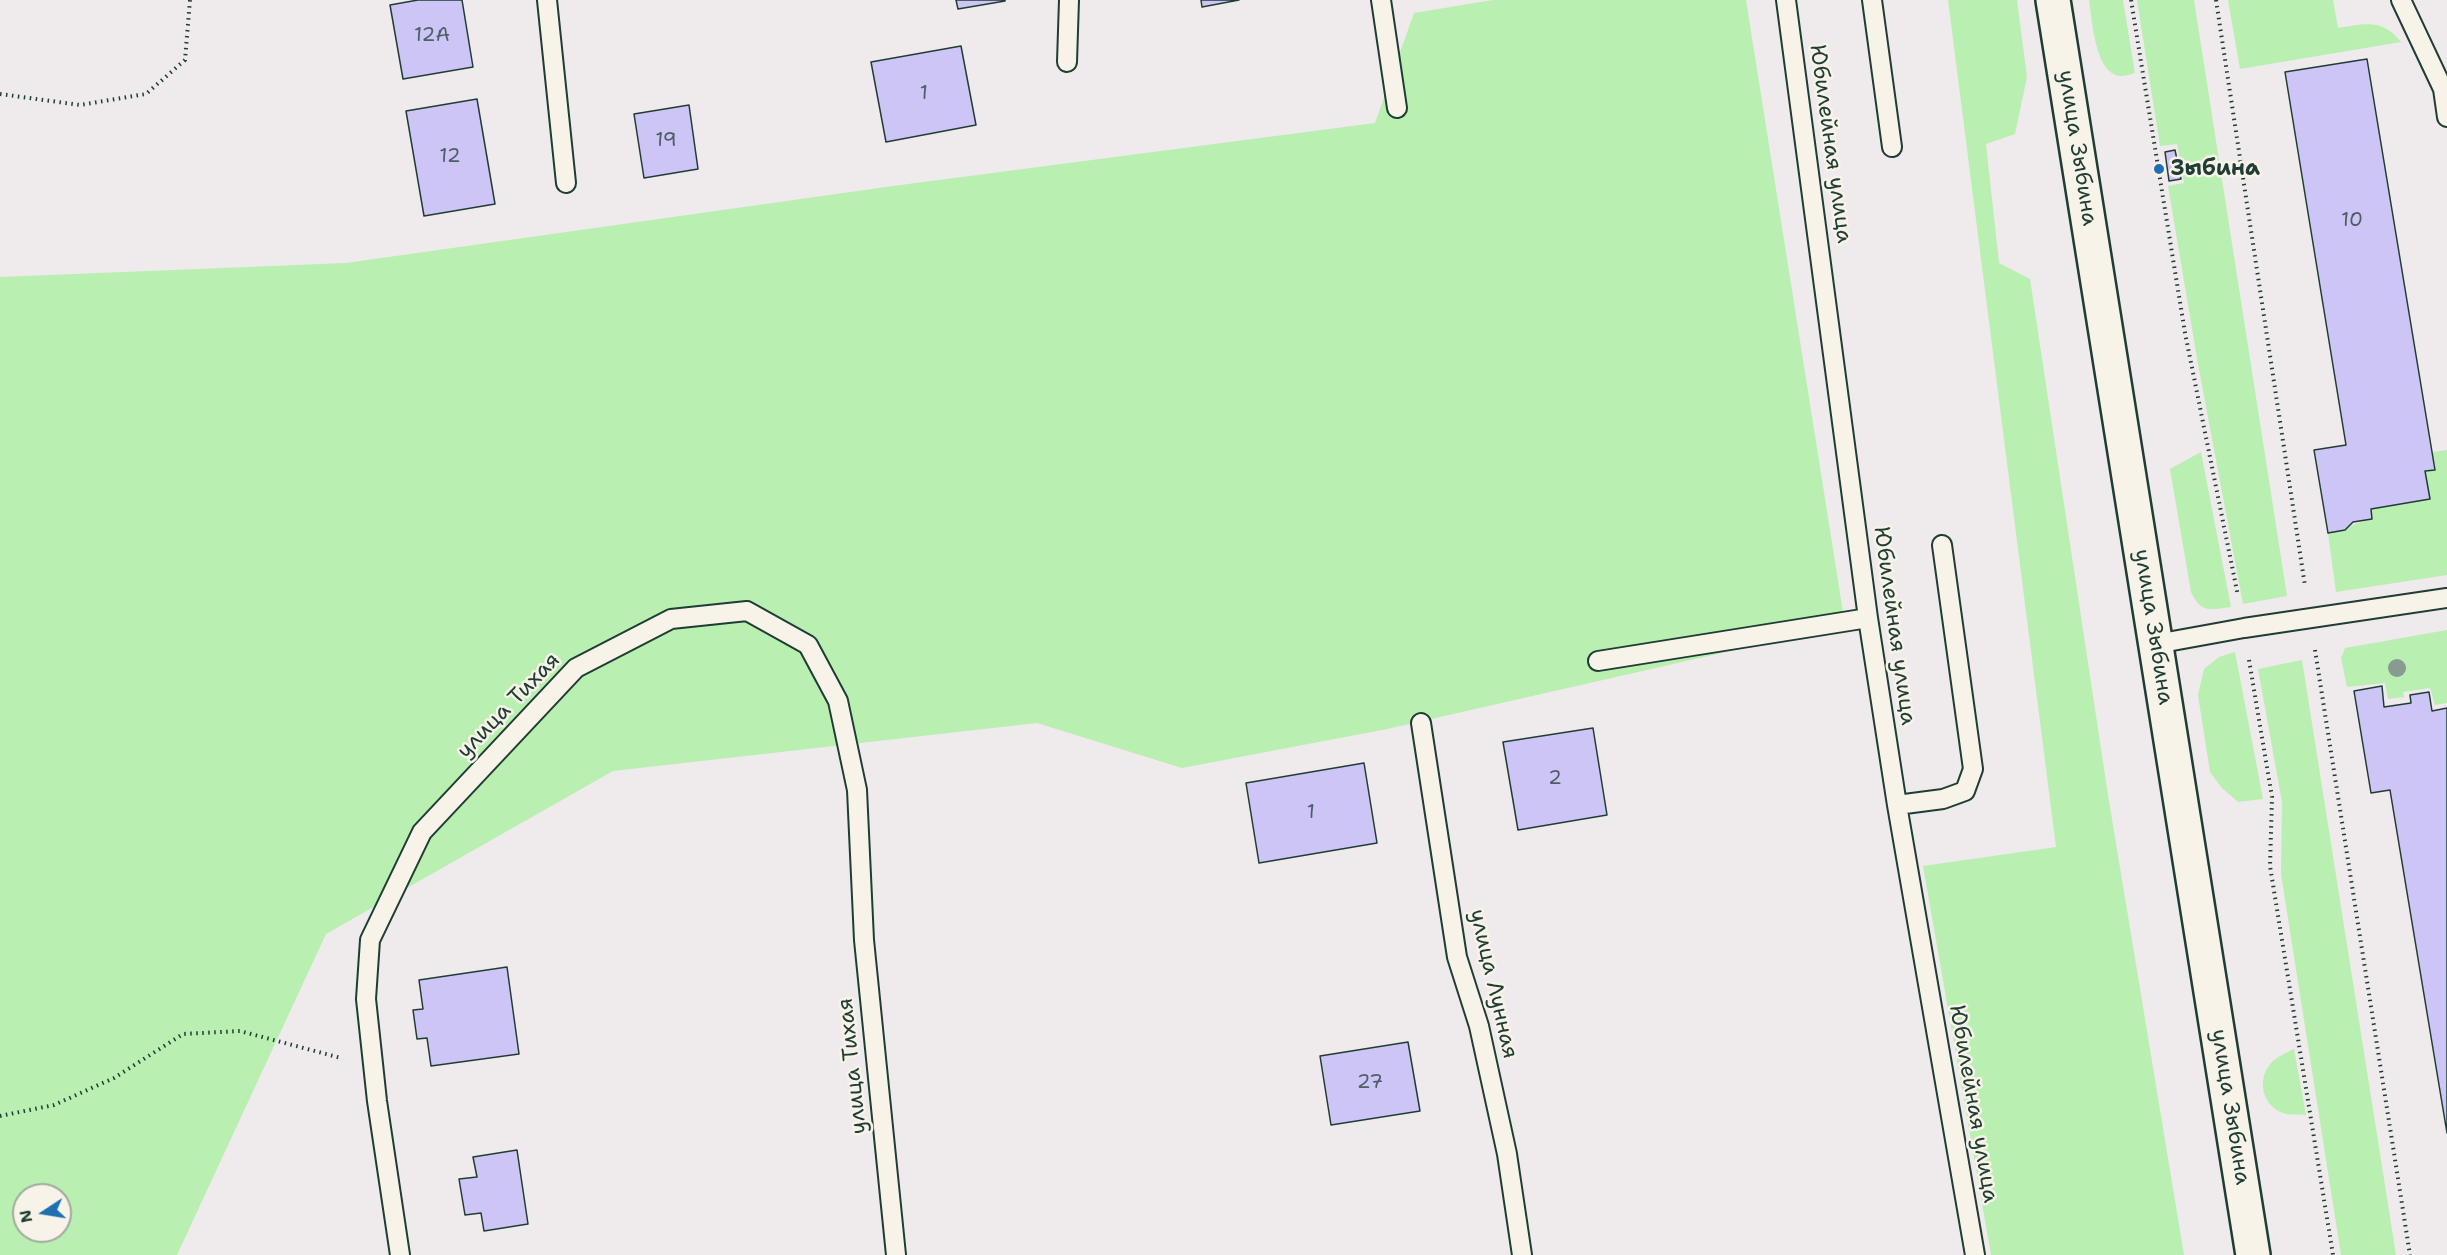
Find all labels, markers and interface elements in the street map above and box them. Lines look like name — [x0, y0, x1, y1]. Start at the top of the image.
house number: 12А — [414, 24, 450, 48]
street label: Юбилейная улица — [1803, 43, 1857, 245]
street label: улица Зыбина — [2052, 68, 2102, 228]
house number: 1 — [920, 82, 928, 106]
house number: 19 — [655, 129, 677, 153]
house number: 12 — [439, 145, 461, 169]
place label: Зыбина — [2171, 156, 2260, 182]
marker: Зыбина — [2152, 162, 2166, 176]
house number: 10 — [2341, 209, 2363, 233]
street label: Юбилейная улица — [1867, 525, 1921, 727]
street label: улица Зыбина — [2128, 547, 2178, 707]
street label: улица Тихая — [452, 648, 566, 764]
house number: 2 — [1548, 767, 1562, 791]
house number: 1 — [1307, 801, 1315, 825]
street label: улица Лунная — [1463, 907, 1523, 1061]
street label: улица Тихая — [833, 997, 873, 1135]
street label: Юбилейная улица — [1943, 1003, 2003, 1205]
street label: улица Зыбина — [2205, 1027, 2255, 1187]
house number: 27 — [1357, 1071, 1383, 1095]
north arrow — [12, 1183, 72, 1243]
text: N — [14, 1208, 37, 1225]

